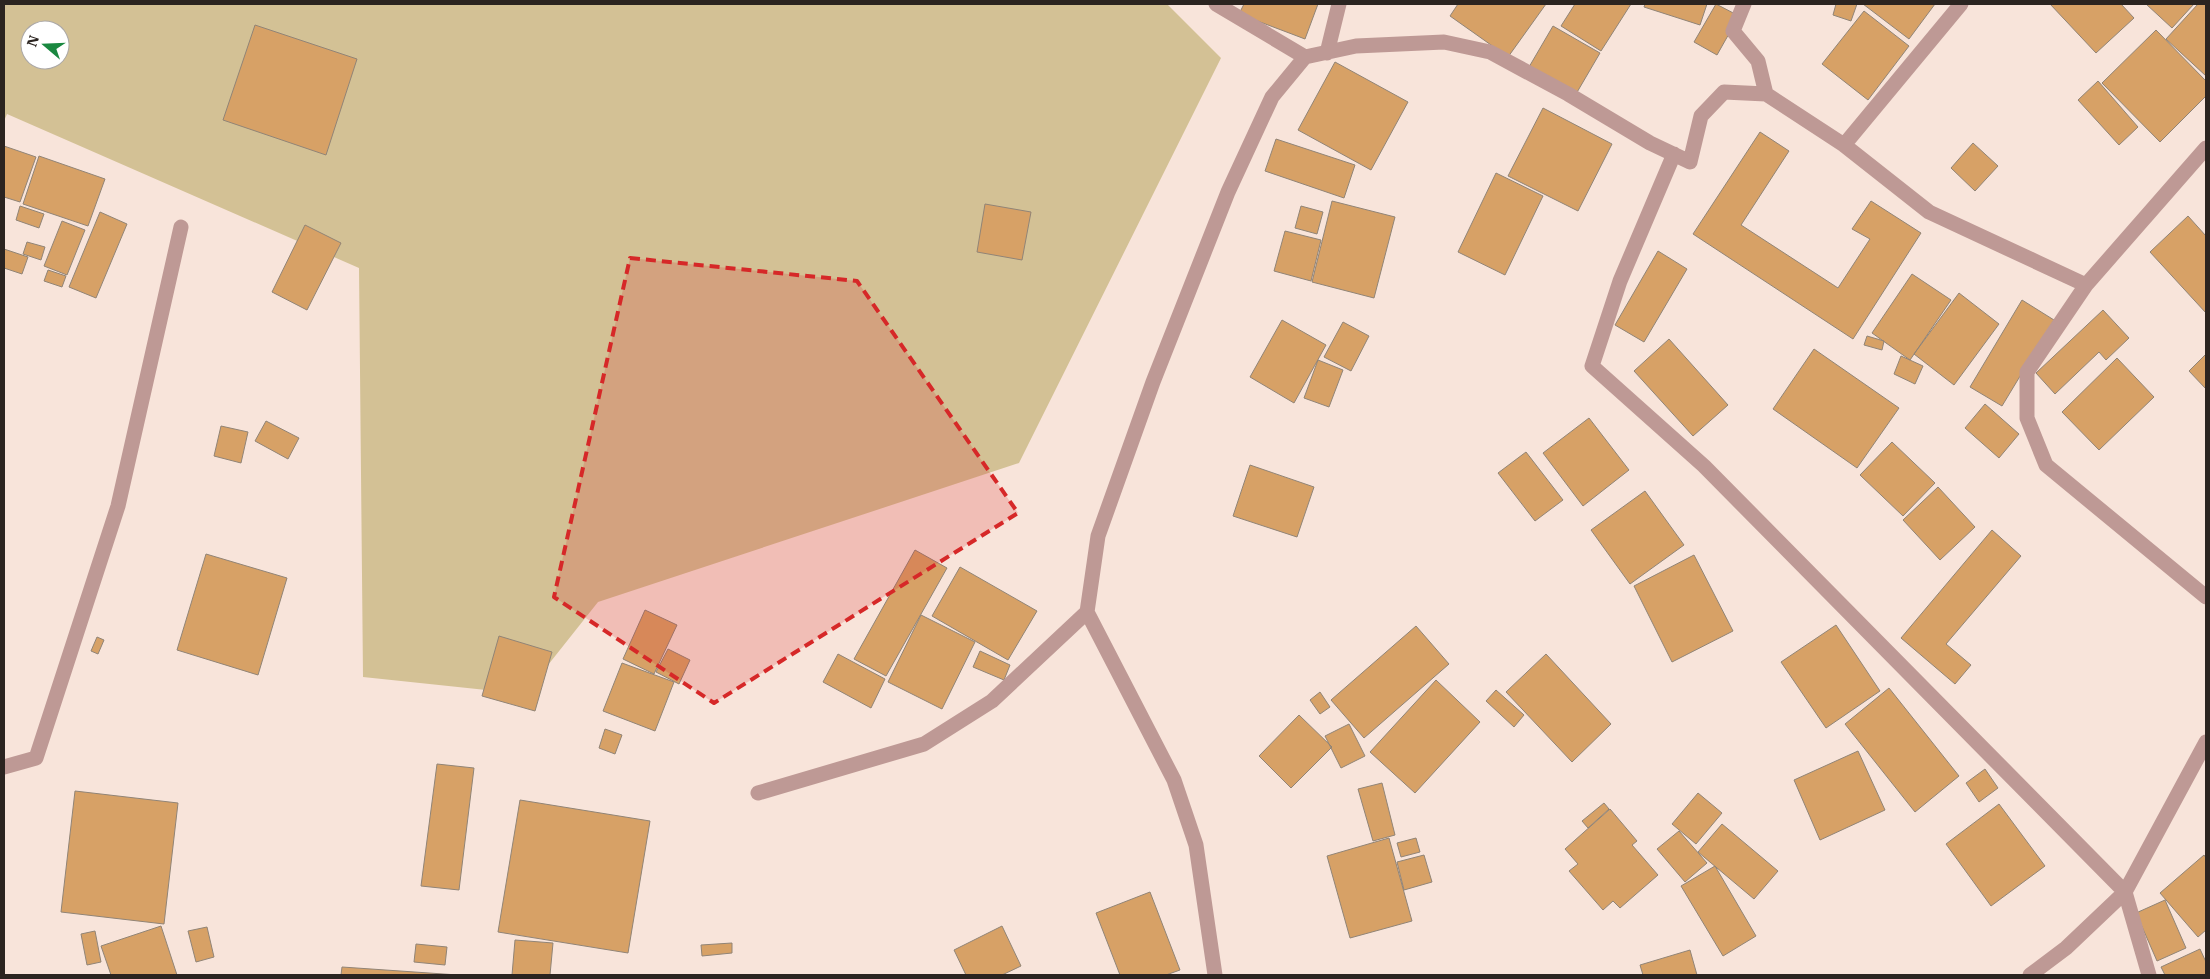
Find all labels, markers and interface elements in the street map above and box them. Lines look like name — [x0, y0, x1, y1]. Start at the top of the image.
north arrow — [20, 20, 70, 70]
text: N — [22, 33, 43, 49]

